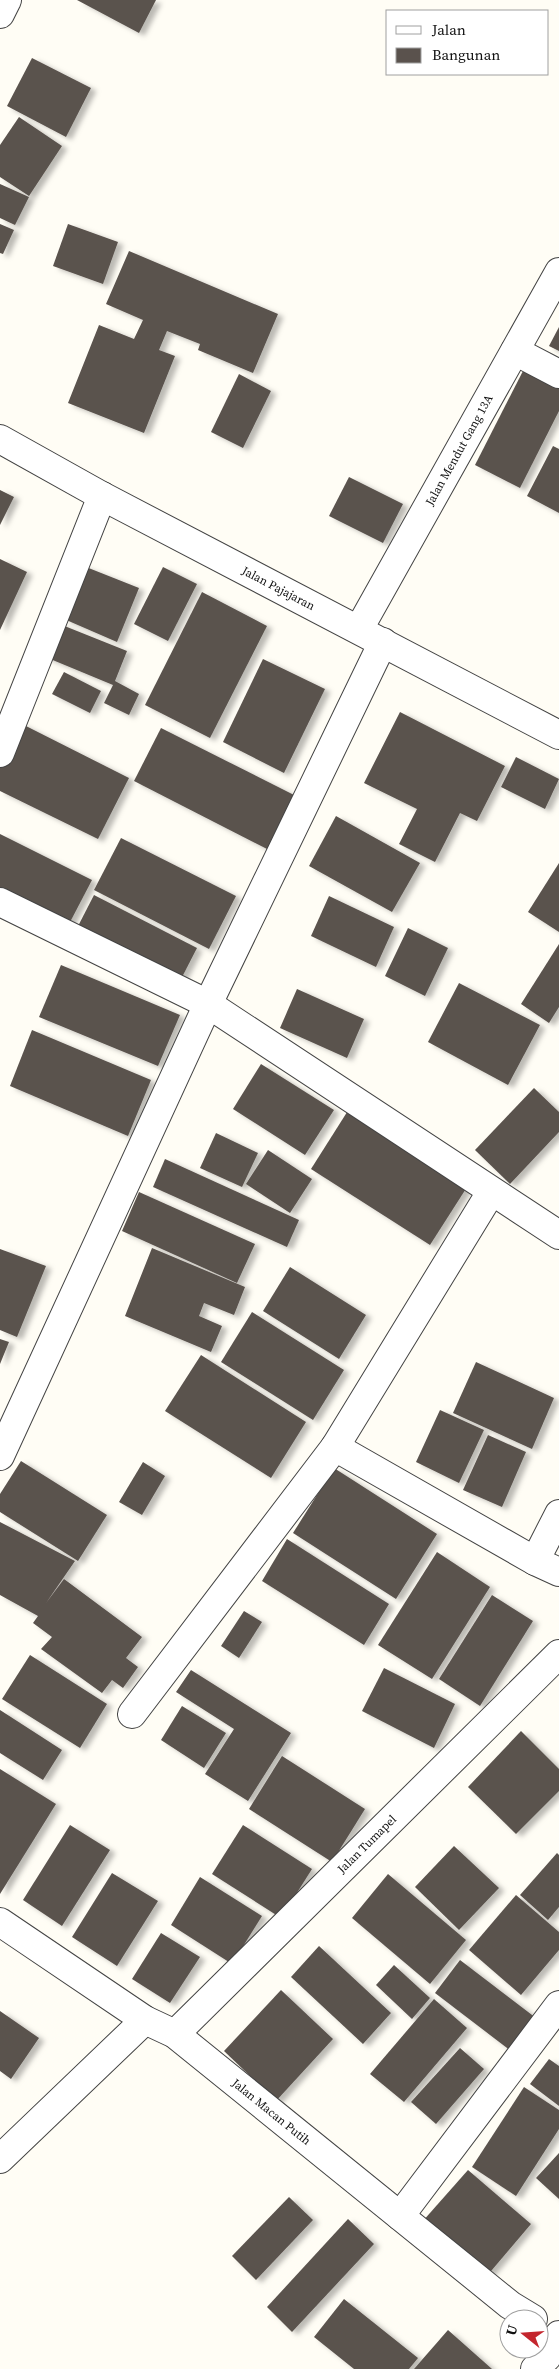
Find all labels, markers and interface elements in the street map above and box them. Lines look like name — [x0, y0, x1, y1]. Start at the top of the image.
legend — [386, 10, 549, 75]
text: Jalan — [431, 19, 466, 40]
text: Bangunan — [432, 44, 500, 65]
street label: Jalan Mendut Gang 13A — [421, 392, 497, 509]
street label: Jalan Pajajaran — [238, 562, 318, 614]
street label: Jalan Tumapel — [333, 1811, 400, 1878]
street label: Jalan Macan Putih — [228, 2074, 314, 2149]
north arrow — [499, 2309, 549, 2359]
text: U — [501, 2322, 523, 2338]

